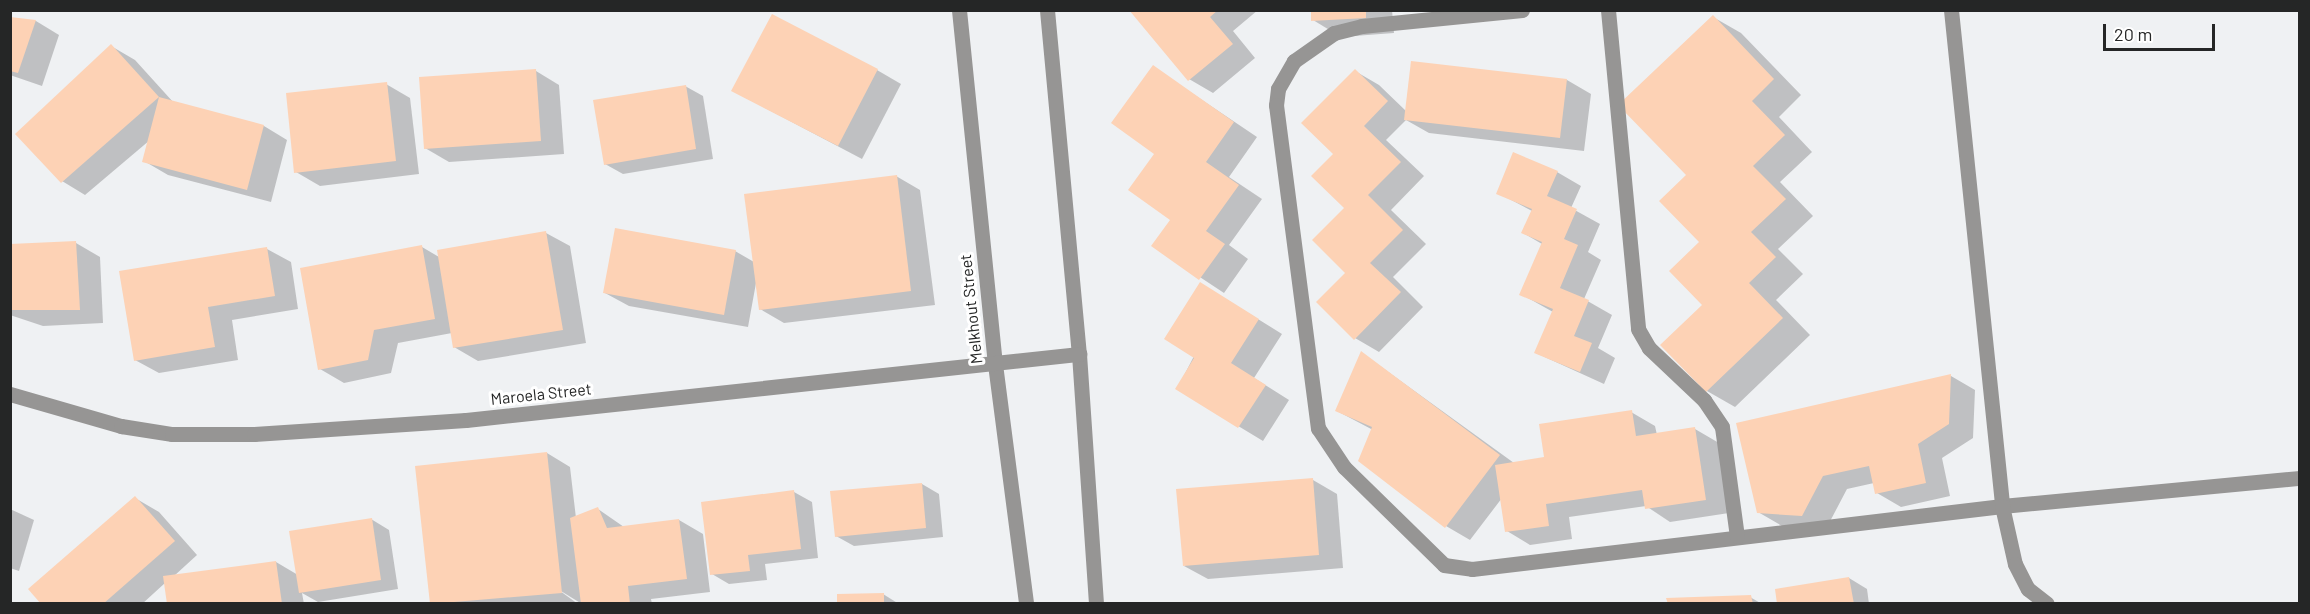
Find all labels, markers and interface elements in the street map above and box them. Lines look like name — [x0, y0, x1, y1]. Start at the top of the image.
scale bar — [2106, 12, 2218, 50]
text: 20 m — [2114, 23, 2152, 45]
street label: Melkhout Street — [956, 253, 986, 365]
street label: Maroela Street — [490, 379, 592, 409]

